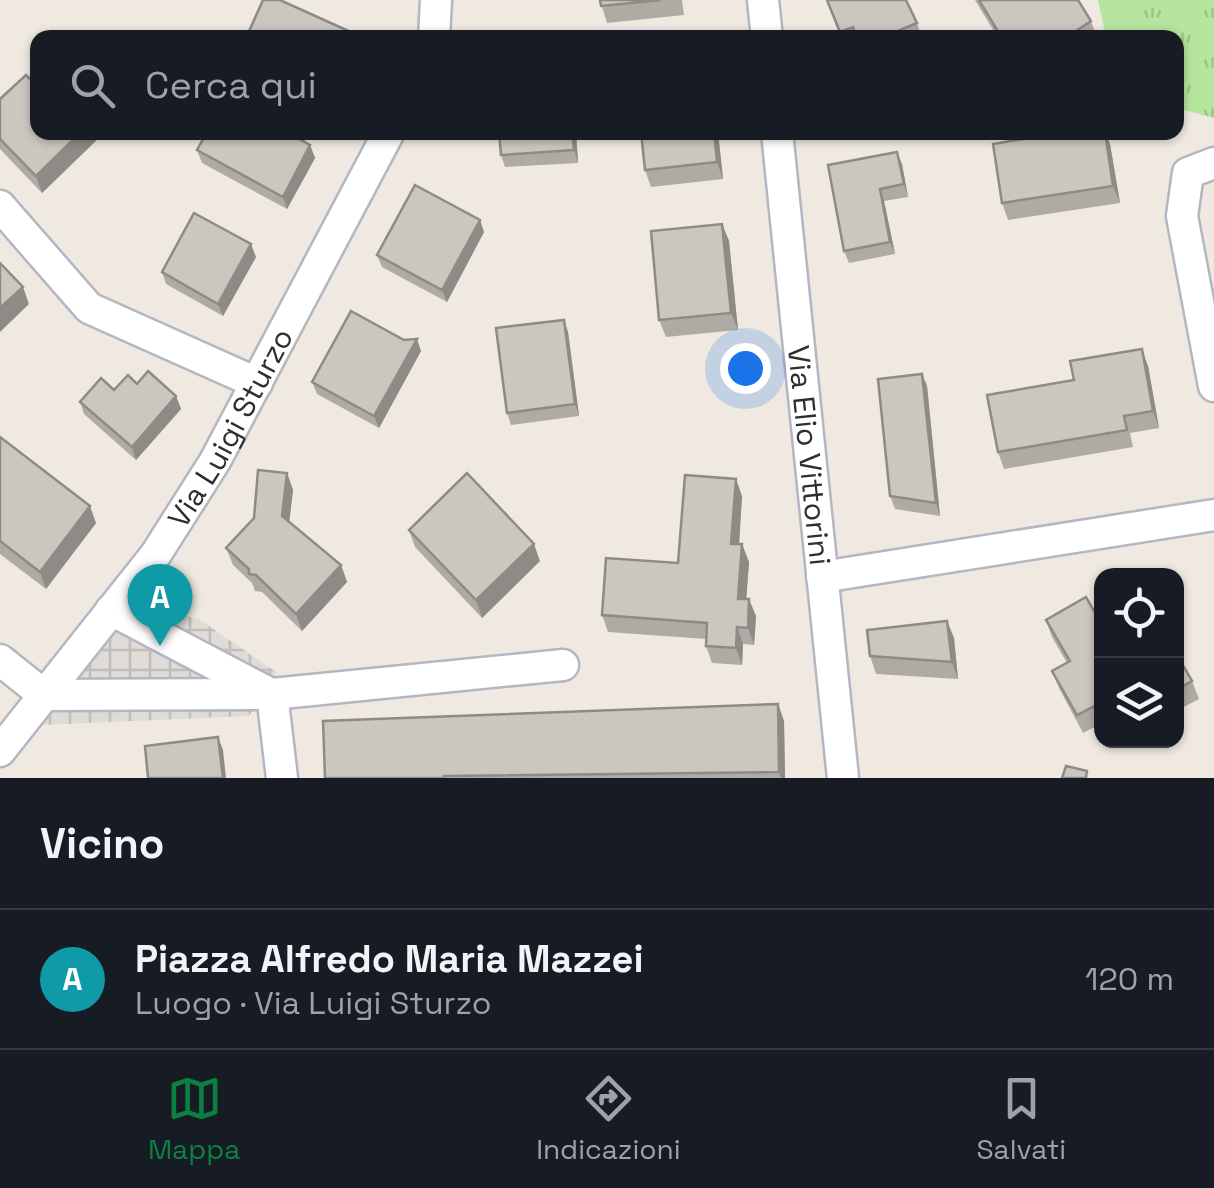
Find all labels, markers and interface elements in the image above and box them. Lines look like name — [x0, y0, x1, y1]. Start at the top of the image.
search box — [30, 30, 1184, 140]
icon: search — [65, 58, 120, 113]
text: Cerca qui — [145, 61, 317, 109]
street label: Via Luigi Sturzo — [158, 321, 301, 535]
your location — [720, 343, 771, 394]
street label: Via Elio Vittorini — [779, 344, 841, 567]
pin: A — [128, 564, 192, 646]
map controls — [1094, 568, 1184, 748]
button: locate — [1094, 568, 1184, 658]
button: layers — [1094, 658, 1184, 748]
text: Vicino — [40, 817, 165, 870]
text: Piazza Alfredo Maria Mazzei — [135, 935, 644, 983]
text: A — [62, 959, 83, 999]
text: 120 m — [1085, 959, 1174, 999]
text: Luogo · Via Luigi Sturzo — [135, 983, 491, 1023]
tab: Mappa — [148, 1071, 240, 1167]
tab: Indicazioni — [536, 1071, 681, 1167]
tab: Salvati — [976, 1071, 1066, 1167]

